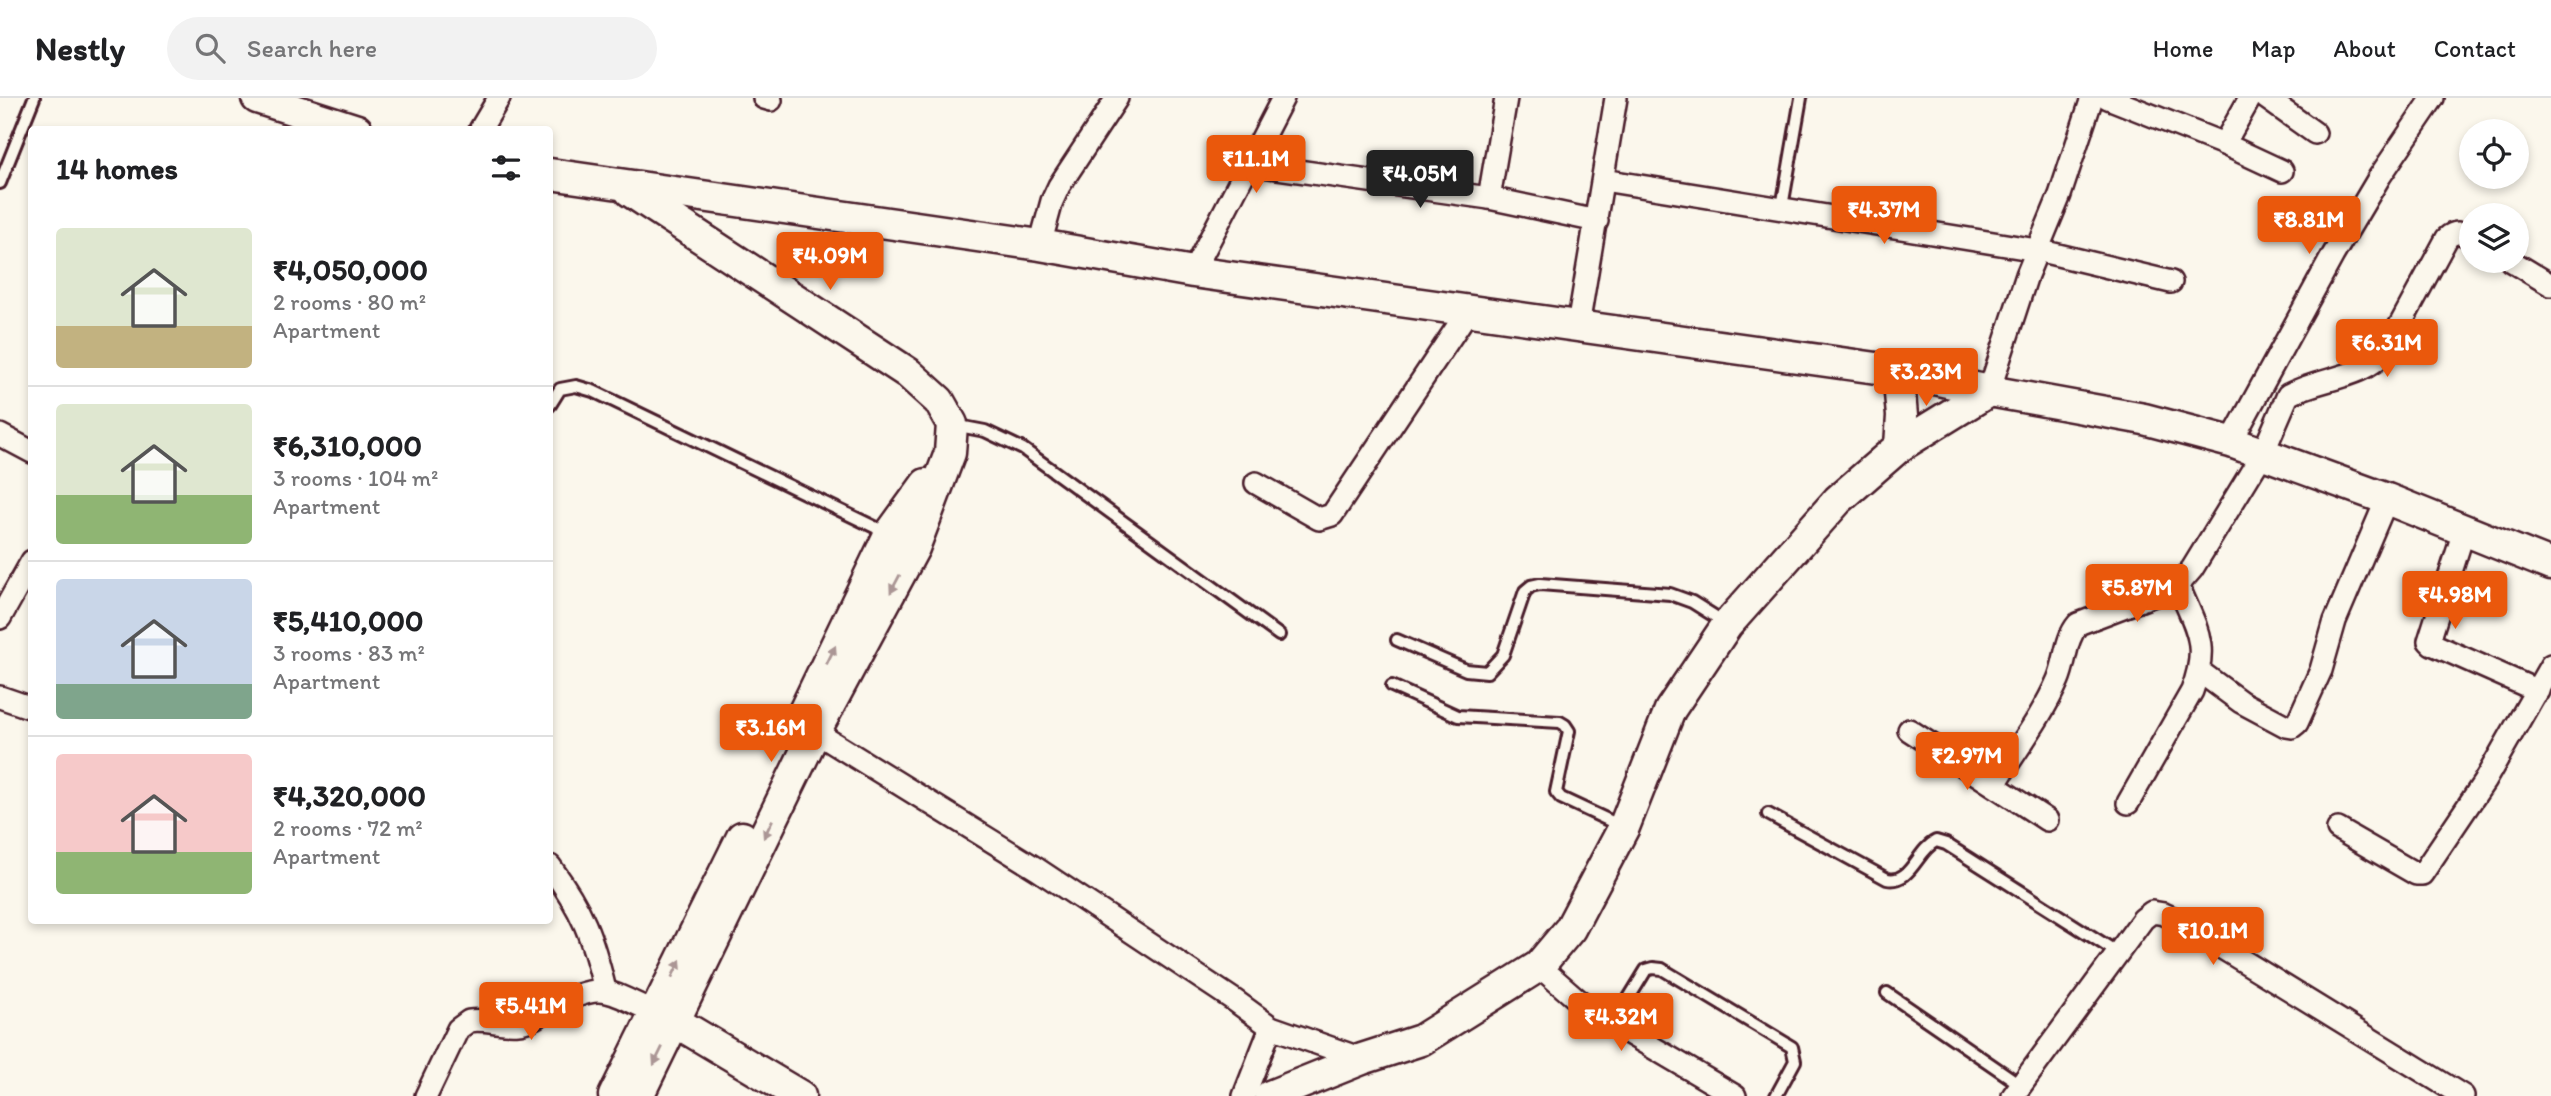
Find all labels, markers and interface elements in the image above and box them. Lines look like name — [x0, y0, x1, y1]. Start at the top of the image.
search box — [167, 17, 657, 80]
text: Nestly — [35, 29, 125, 68]
icon: search — [191, 29, 229, 67]
text: Search here — [247, 32, 377, 64]
text: Home — [2153, 34, 2213, 63]
text: Map — [2251, 34, 2295, 63]
text: About — [2333, 34, 2396, 63]
text: Contact — [2434, 34, 2516, 63]
map controls — [2459, 119, 2529, 273]
button: locate — [2459, 119, 2529, 189]
pin: ₹11.1M — [1199, 136, 1313, 195]
text: ₹11.1M — [1223, 144, 1289, 172]
icon: filters — [487, 149, 525, 187]
text: 14 homes — [56, 150, 178, 187]
pin: ₹4.05M — [1363, 150, 1477, 210]
text: ₹4.05M — [1382, 159, 1458, 187]
pin: ₹4.37M — [1827, 186, 1941, 246]
text: ₹4.37M — [1848, 195, 1920, 223]
pin: ₹8.81M — [2252, 197, 2366, 256]
button: layers — [2459, 203, 2529, 273]
text: ₹8.81M — [2274, 205, 2344, 233]
pin: ₹4.09M — [773, 232, 887, 292]
text: ₹4.09M — [793, 241, 867, 269]
text: ₹4,050,000 — [273, 251, 428, 288]
icon: home — [112, 256, 196, 340]
text: 2 rooms · 80 m² — [273, 288, 426, 316]
text: Apartment — [273, 316, 380, 344]
pin: ₹6.31M — [2330, 320, 2444, 379]
text: ₹6.31M — [2352, 328, 2422, 356]
pin: ₹3.23M — [1869, 348, 1983, 408]
text: ₹3.23M — [1890, 357, 1962, 385]
text: ₹6,310,000 — [273, 427, 422, 464]
icon: home — [112, 432, 196, 516]
text: 3 rooms · 104 m² — [273, 464, 438, 492]
text: Apartment — [273, 492, 380, 520]
pin: ₹5.87M — [2080, 564, 2194, 624]
pin: ₹4.98M — [2398, 572, 2512, 631]
text: ₹5.87M — [2101, 573, 2173, 601]
one-way arrow — [889, 574, 901, 594]
text: ₹4.98M — [2418, 580, 2492, 608]
text: ₹5,410,000 — [273, 602, 423, 639]
icon: home — [112, 607, 196, 691]
text: 3 rooms · 83 m² — [273, 639, 425, 667]
one-way arrow — [825, 645, 837, 665]
text: Apartment — [273, 667, 380, 695]
pin: ₹3.16M — [714, 704, 828, 764]
text: ₹3.16M — [736, 713, 806, 741]
pin: ₹2.97M — [1910, 732, 2024, 792]
text: ₹2.97M — [1932, 741, 2002, 769]
text: ₹4,320,000 — [273, 777, 426, 814]
icon: home — [112, 782, 196, 866]
text: 2 rooms · 72 m² — [273, 814, 423, 842]
one-way arrow — [762, 819, 774, 839]
text: Apartment — [273, 842, 380, 870]
pin: ₹10.1M — [2156, 908, 2270, 967]
text: ₹10.1M — [2178, 916, 2248, 944]
one-way arrow — [670, 958, 682, 978]
pin: ₹5.41M — [474, 982, 588, 1042]
text: ₹5.41M — [495, 991, 567, 1019]
pin: ₹4.32M — [1564, 993, 1678, 1053]
text: ₹4.32M — [1584, 1002, 1658, 1030]
one-way arrow — [652, 1046, 663, 1066]

